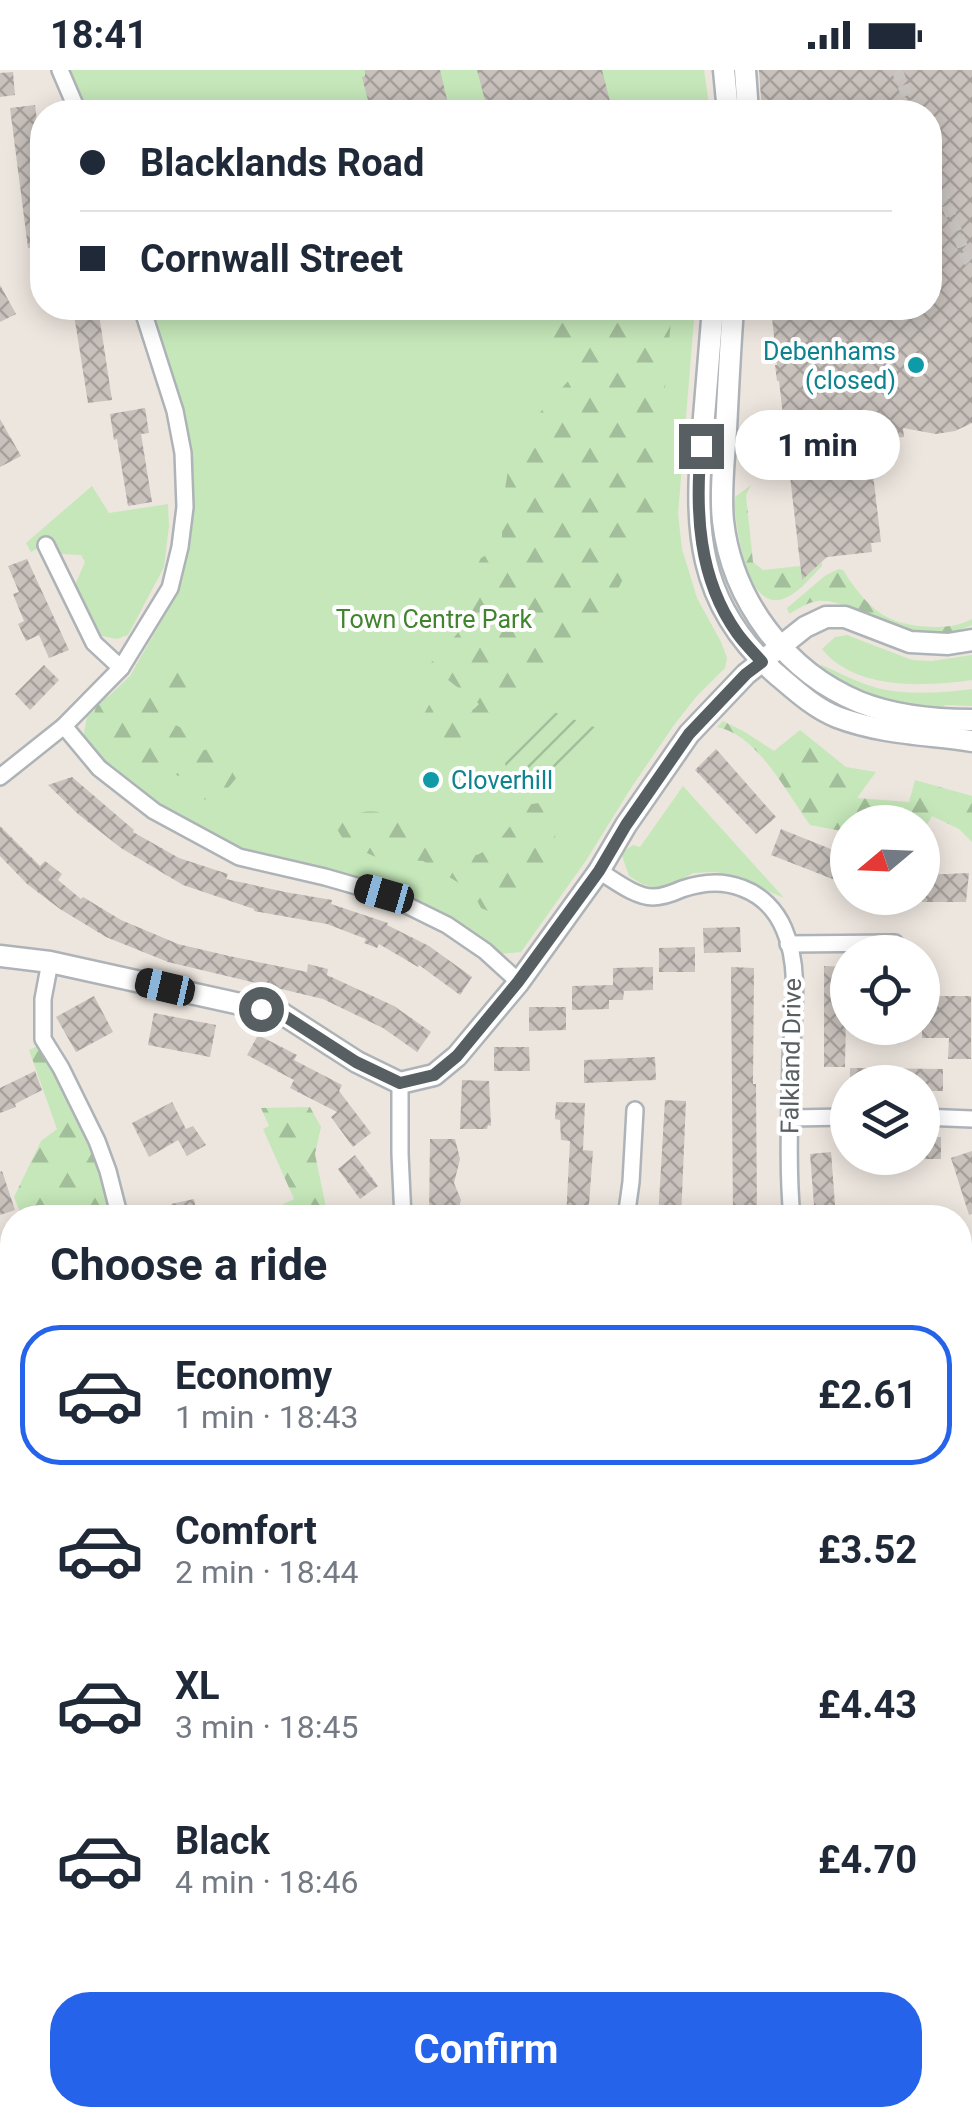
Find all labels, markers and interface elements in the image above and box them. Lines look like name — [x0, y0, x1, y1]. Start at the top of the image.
text: 18:41 — [50, 13, 148, 57]
text: Blacklands Road — [140, 141, 424, 185]
text: Cornwall Street — [140, 237, 403, 281]
place label: Debenhams (closed) — [763, 337, 896, 395]
marker: Debenhams (closed) — [905, 354, 927, 376]
callout: 1 min — [736, 411, 901, 481]
route end — [679, 424, 724, 469]
text: 1 min — [777, 426, 858, 464]
park label: Town Centre Park — [336, 605, 532, 634]
place label: Cloverhill — [451, 766, 553, 795]
marker: Cloverhill — [420, 769, 442, 791]
north arrow — [830, 805, 940, 915]
map controls — [830, 805, 940, 1175]
car — [351, 871, 417, 917]
button: locate — [830, 935, 940, 1045]
car — [132, 966, 198, 1008]
street label: Falkland Drive — [775, 978, 807, 1134]
route start — [239, 987, 284, 1032]
button: layers — [830, 1065, 940, 1175]
text: Choose a ride — [50, 1238, 327, 1291]
icon: car — [55, 1350, 145, 1440]
text: Economy — [175, 1354, 332, 1398]
text: £2.61 — [818, 1373, 917, 1417]
text: 1 min · 18:43 — [175, 1398, 358, 1436]
icon: car — [55, 1505, 145, 1595]
text: Comfort — [175, 1509, 317, 1553]
text: £3.52 — [818, 1528, 917, 1572]
text: 2 min · 18:44 — [175, 1553, 358, 1591]
icon: car — [55, 1660, 145, 1750]
text: XL — [175, 1664, 220, 1708]
text: £4.43 — [818, 1683, 917, 1727]
text: 3 min · 18:45 — [175, 1708, 358, 1746]
icon: car — [55, 1815, 145, 1905]
text: Black — [175, 1819, 270, 1863]
text: £4.70 — [818, 1838, 917, 1882]
text: 4 min · 18:46 — [175, 1863, 358, 1901]
button: Confirm — [50, 1992, 922, 2107]

